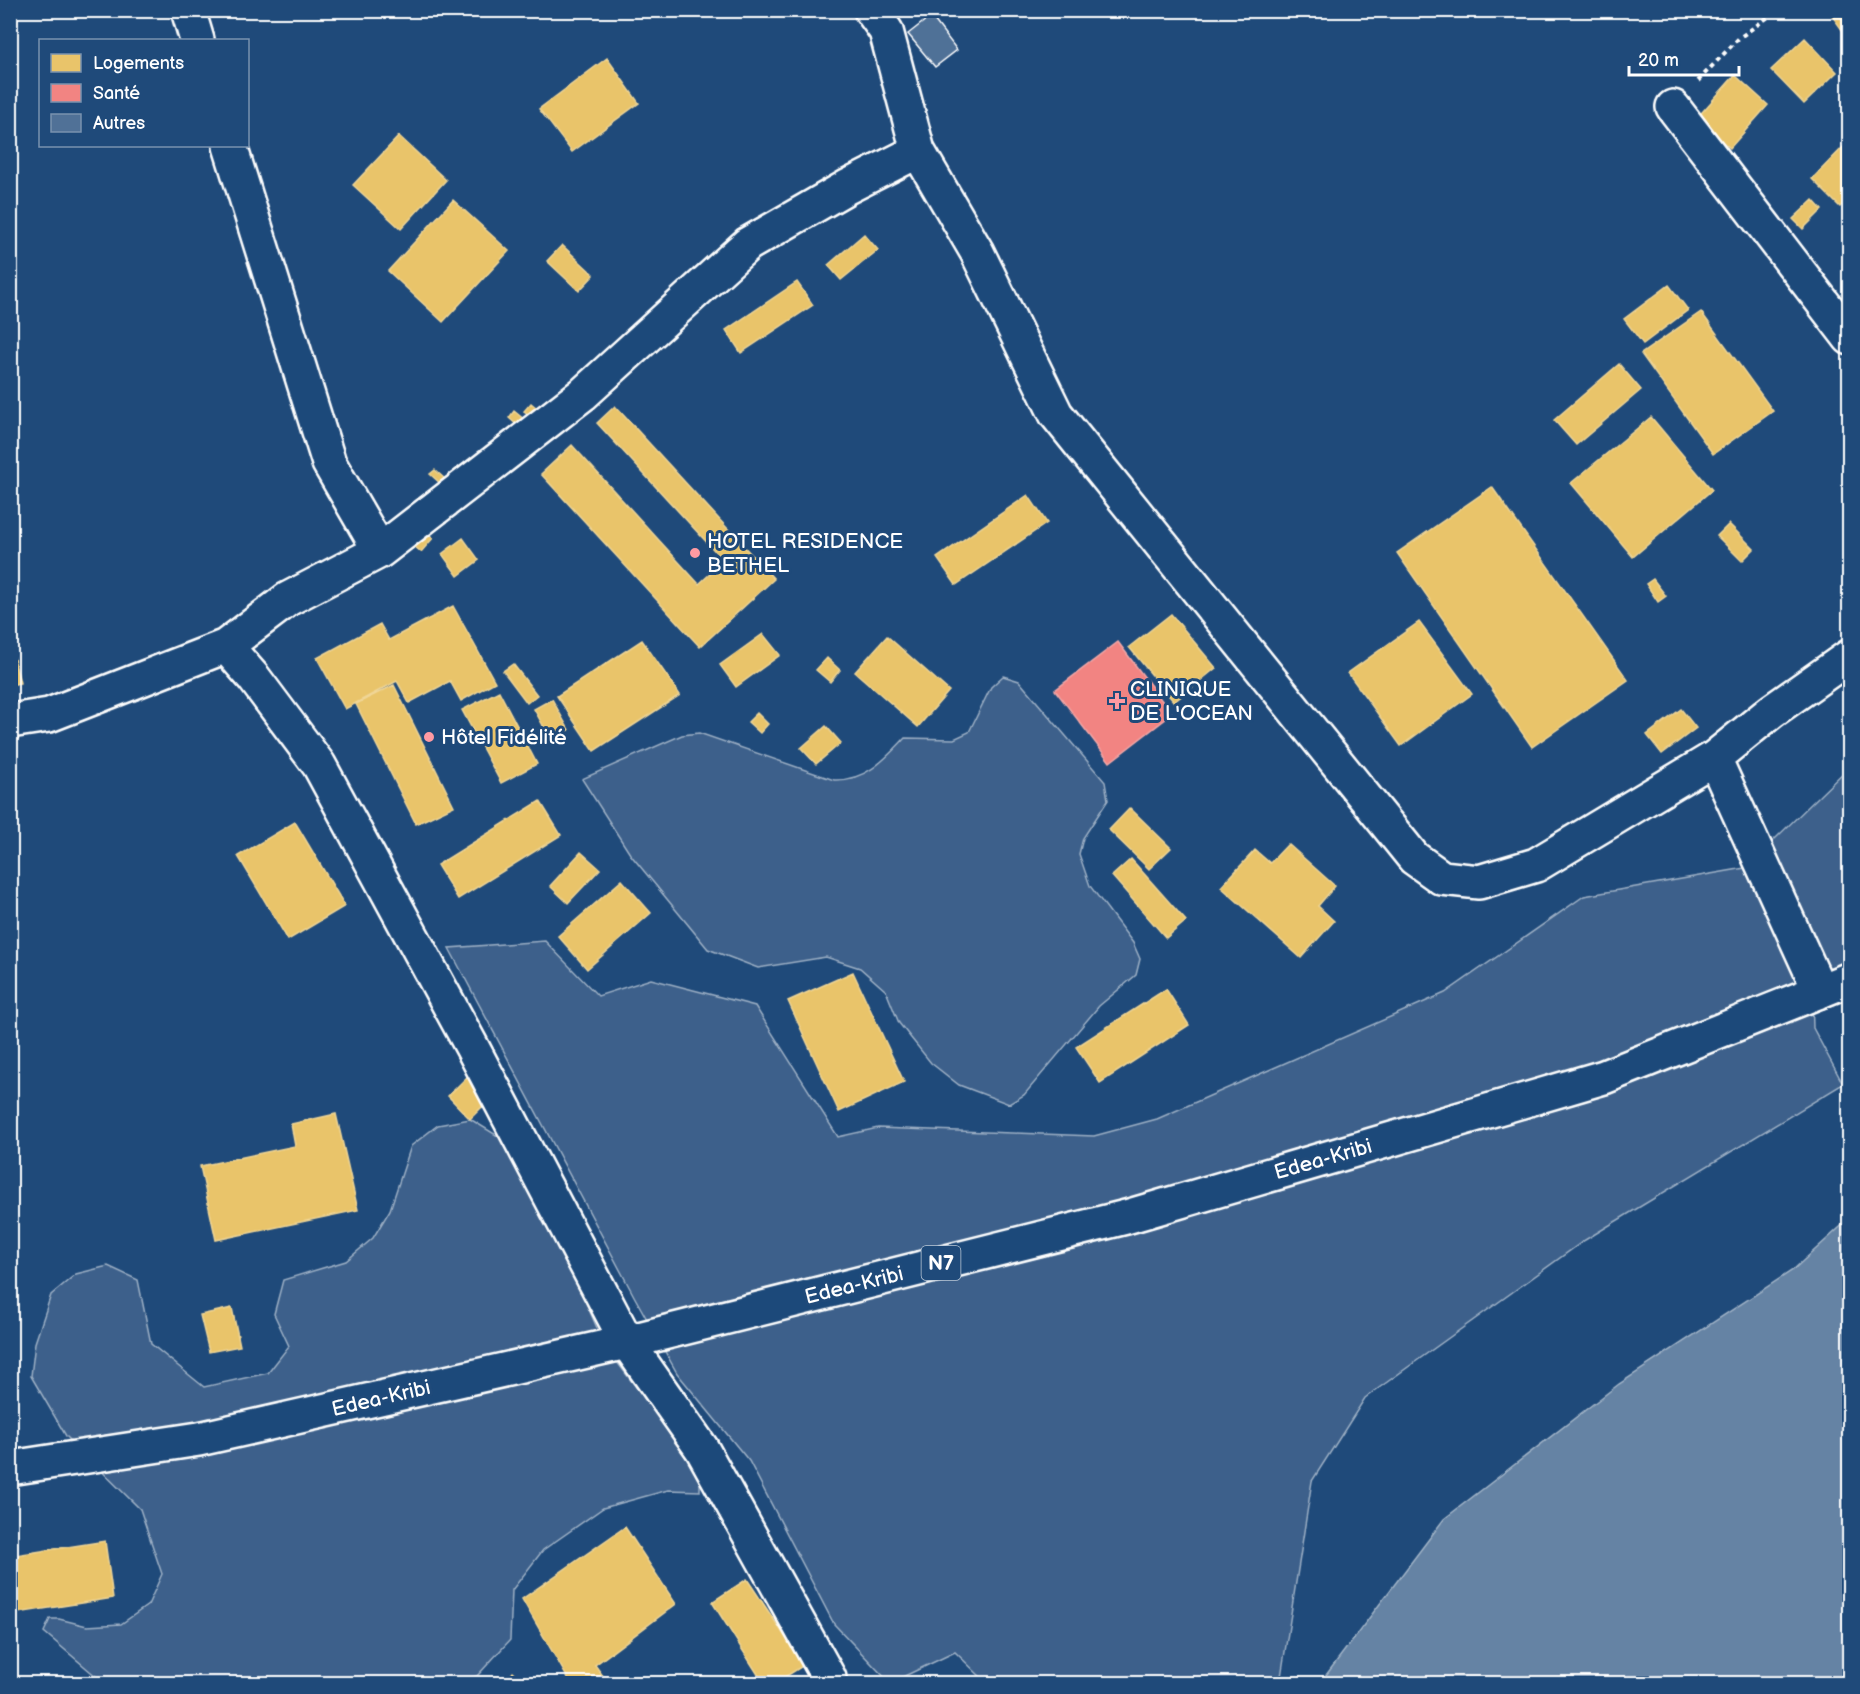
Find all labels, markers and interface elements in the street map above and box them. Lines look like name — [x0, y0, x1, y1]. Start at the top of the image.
legend — [39, 39, 249, 147]
scale bar — [1629, 39, 1738, 77]
text: 20 m — [1638, 50, 1679, 71]
text: Logements — [93, 53, 184, 74]
text: Santé — [93, 83, 140, 104]
text: Autres — [93, 113, 145, 134]
place label: HOTEL RESIDENCE BETHEL — [707, 529, 903, 578]
marker: HOTEL RESIDENCE BETHEL — [688, 546, 702, 560]
place label: CLINIQUE DE L'OCEAN — [1130, 677, 1253, 726]
marker: CLINIQUE DE L'OCEAN — [1108, 692, 1126, 710]
place label: Hôtel Fidélité — [441, 725, 567, 750]
marker: Hôtel Fidélité — [422, 730, 436, 744]
street label: Edea-Kribi — [1271, 1134, 1375, 1185]
road number: N7 — [922, 1246, 960, 1280]
street label: Edea-Kribi — [802, 1261, 906, 1310]
street label: Edea-Kribi — [329, 1375, 433, 1422]

